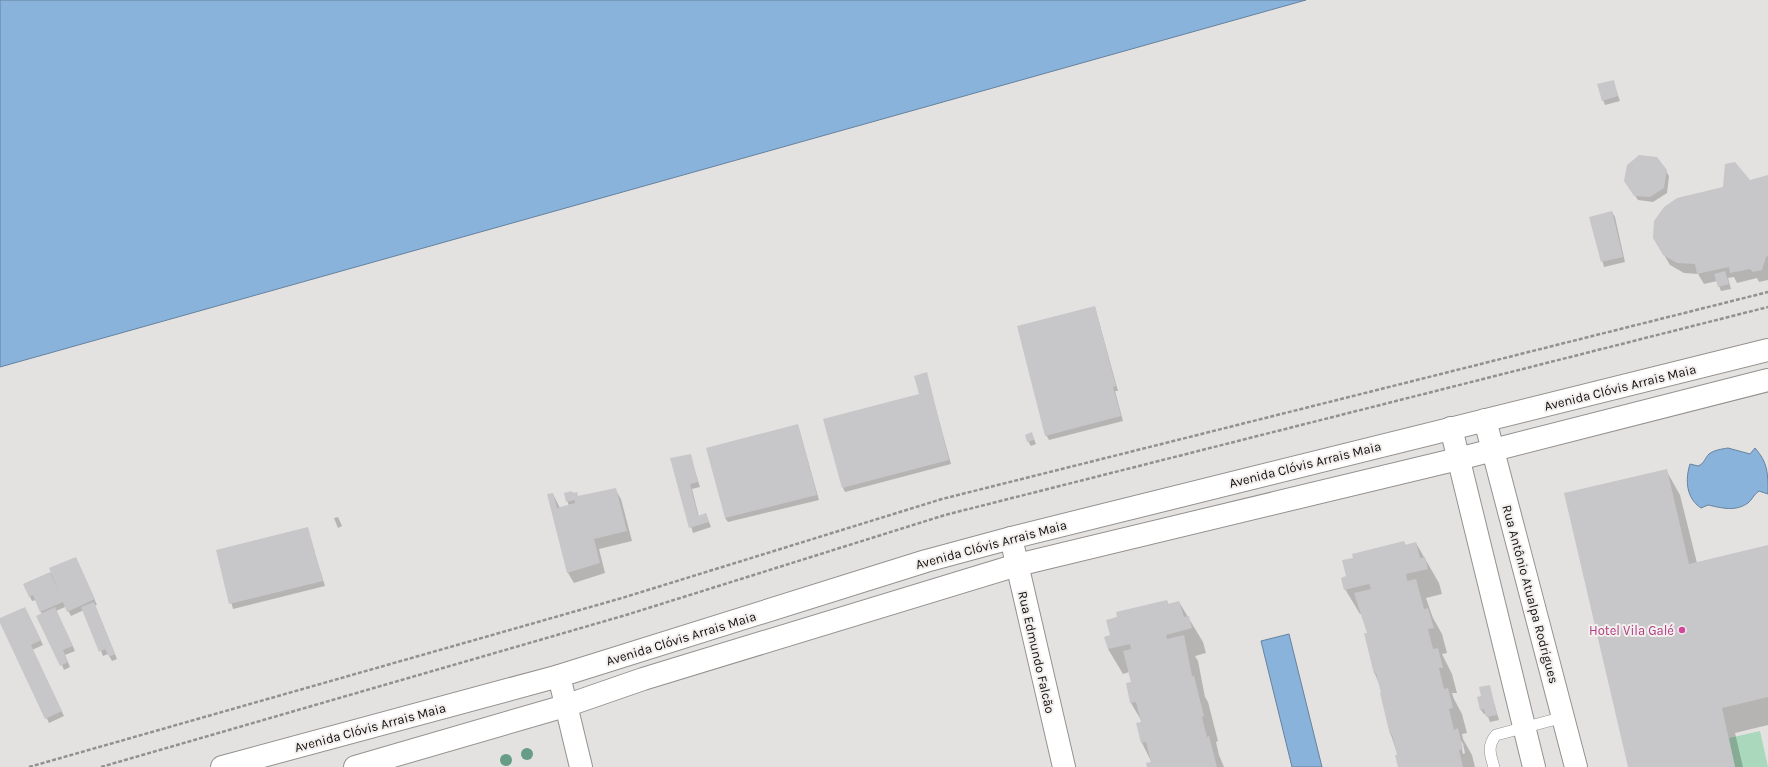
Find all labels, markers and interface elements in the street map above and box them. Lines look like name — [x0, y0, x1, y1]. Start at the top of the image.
street label: Avenida Clóvis Arrais Maia — [1543, 361, 1698, 414]
street label: Avenida Clóvis Arrais Maia — [1228, 438, 1383, 491]
street label: Rua Antônio Atualpa Rodrigues — [1499, 503, 1562, 685]
street label: Avenida Clóvis Arrais Maia — [914, 517, 1068, 572]
street label: Rua Edmundo Falcão — [1015, 589, 1058, 715]
street label: Avenida Clóvis Arrais Maia — [604, 608, 758, 668]
place label: Hotel Vila Galé — [1589, 623, 1674, 638]
marker: Hotel Vila Galé — [1677, 625, 1687, 635]
street label: Avenida Clóvis Arrais Maia — [293, 700, 447, 755]

